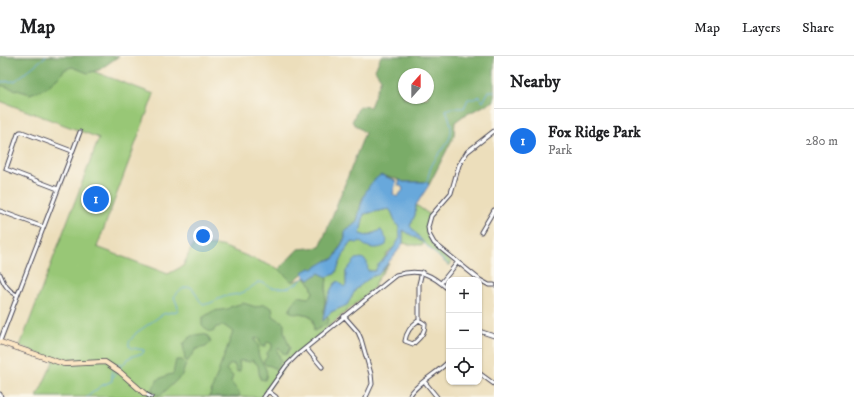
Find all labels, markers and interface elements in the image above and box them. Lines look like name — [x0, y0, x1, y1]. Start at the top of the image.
text: Map — [20, 16, 55, 39]
text: Map — [694, 19, 720, 37]
text: Layers — [742, 19, 780, 37]
text: Share — [802, 19, 834, 37]
north arrow — [398, 68, 434, 104]
text: Nearby — [510, 71, 560, 93]
text: Fox Ridge Park — [548, 123, 641, 142]
text: 1 — [521, 133, 525, 149]
text: 280 m — [806, 133, 838, 149]
text: Park — [548, 142, 572, 158]
pin: 1 — [83, 184, 109, 214]
your location — [193, 226, 213, 246]
map controls — [446, 277, 482, 385]
button: + — [446, 277, 482, 313]
button: − — [446, 313, 482, 349]
button: locate — [446, 349, 482, 385]

